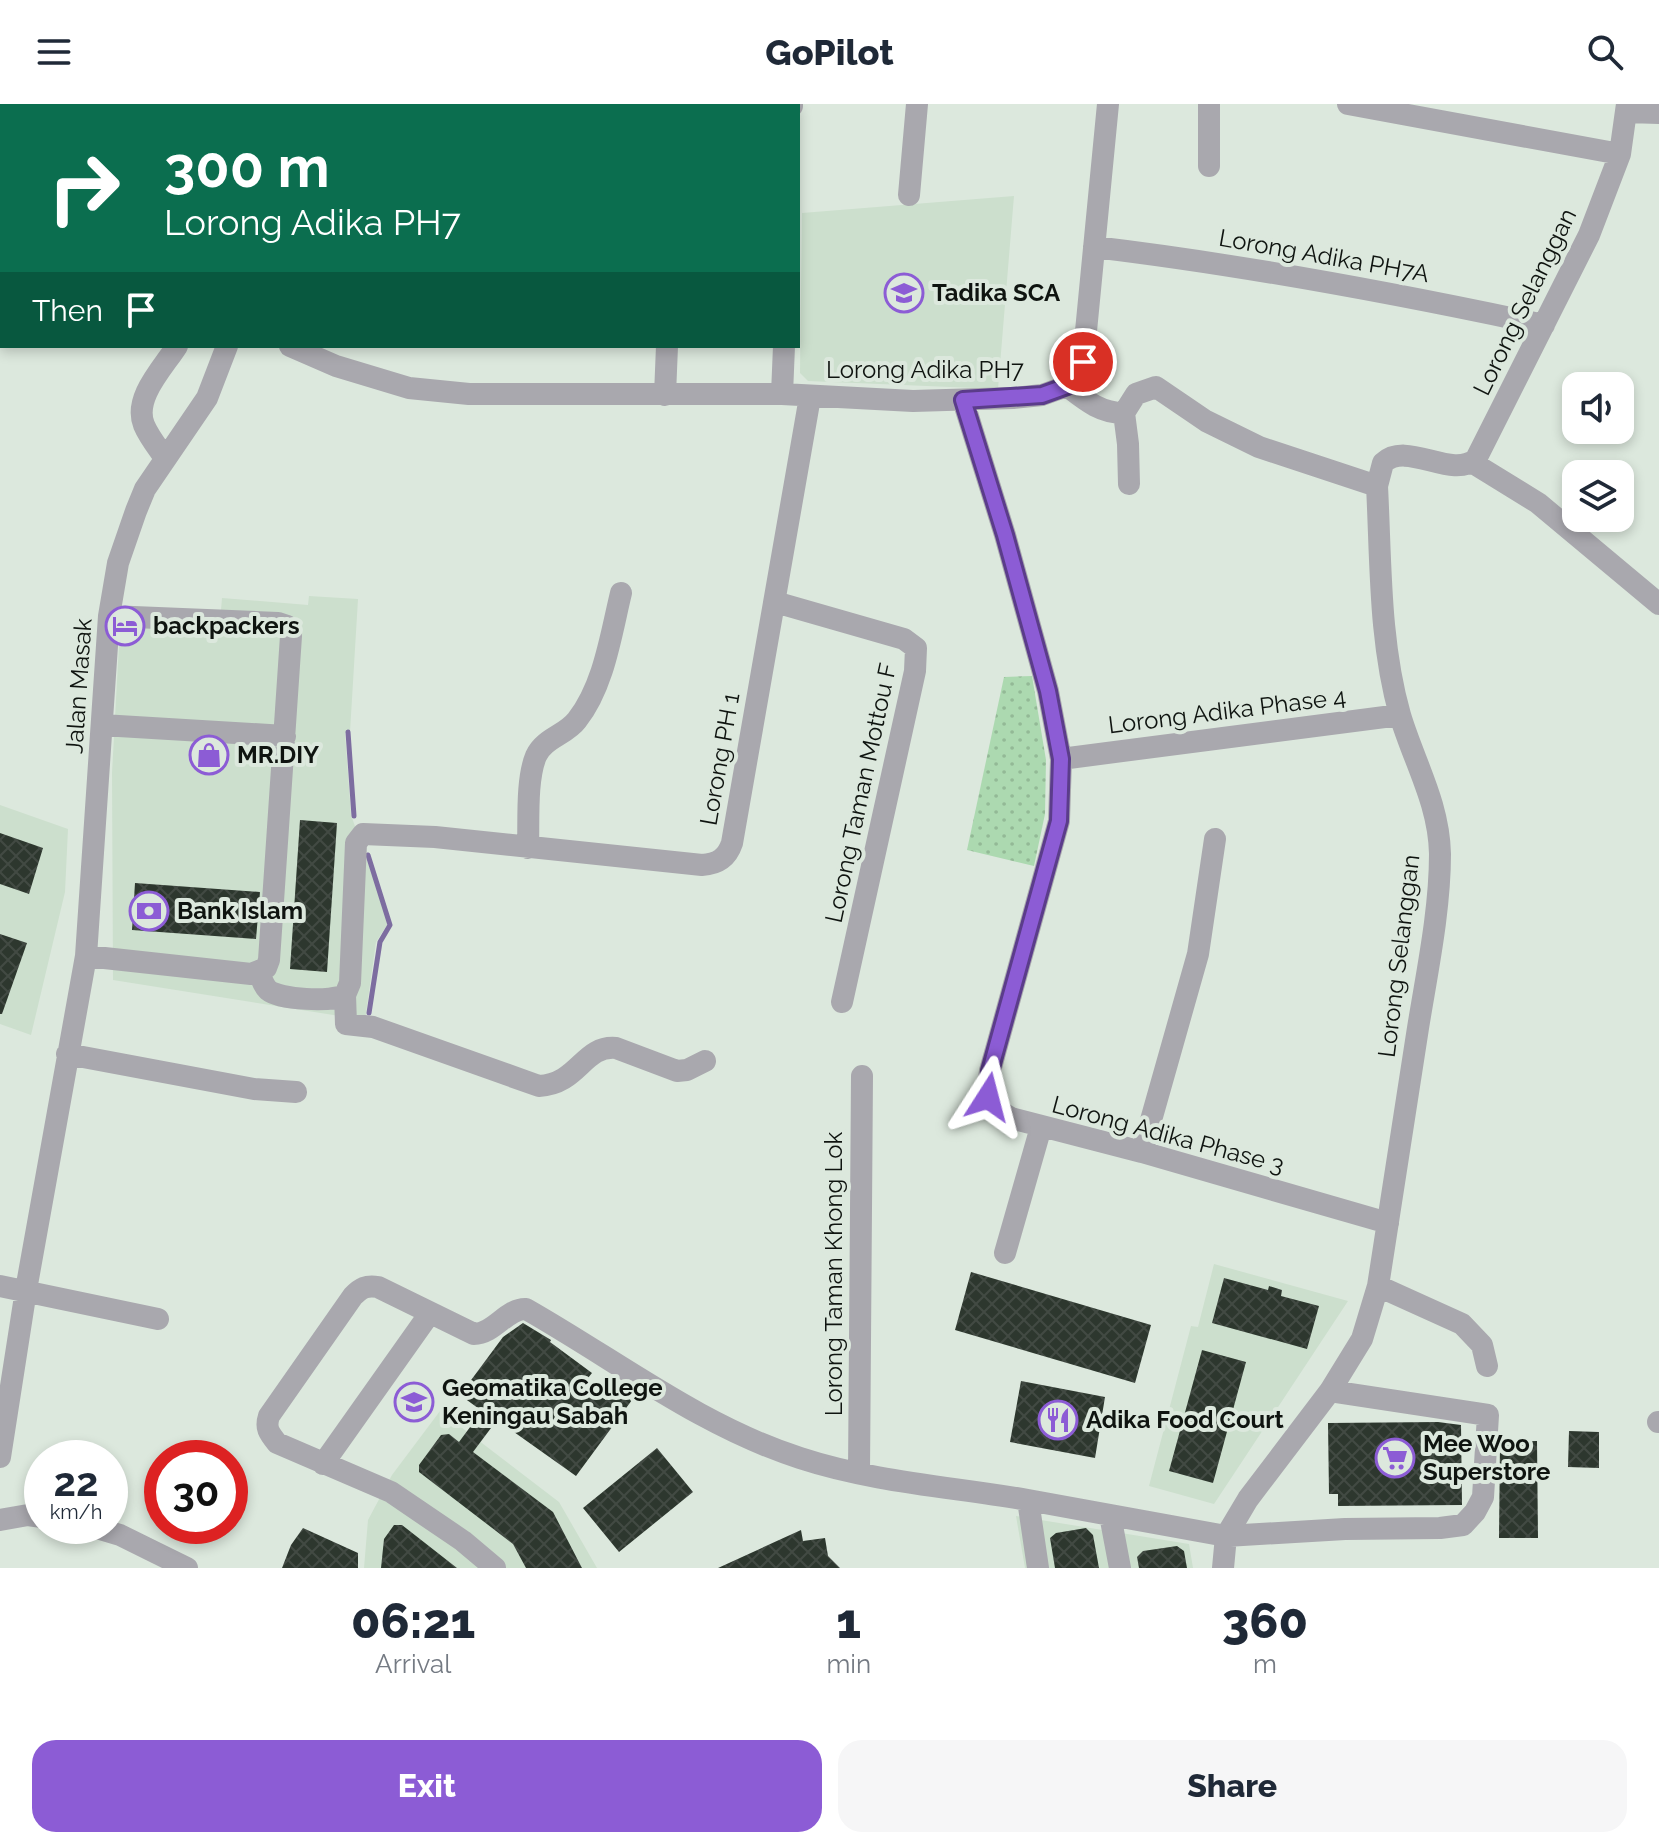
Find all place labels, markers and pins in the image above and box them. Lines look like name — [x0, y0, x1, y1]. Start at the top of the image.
school or university icon: Tadika SCA — [883, 272, 925, 314]
place label: Tadika SCA — [932, 278, 1061, 307]
pin — [1049, 328, 1117, 396]
hotel icon: backpackers — [104, 605, 146, 647]
place label: backpackers — [153, 611, 300, 640]
shop icon: MR.DIY — [188, 734, 230, 776]
place label: MR.DIY — [237, 740, 319, 769]
bank icon: Bank Islam — [128, 890, 170, 932]
place label: Bank Islam — [177, 896, 303, 925]
place label: Geomatika College Keningau Sabah — [442, 1373, 663, 1430]
school or university icon: Geomatika College Keningau Sabah — [393, 1381, 435, 1423]
restaurant icon: Adika Food Court — [1037, 1399, 1079, 1441]
place label: Adika Food Court — [1086, 1405, 1284, 1434]
place label: Mee Woo Superstore — [1423, 1429, 1550, 1486]
supermarket icon: Mee Woo Superstore — [1374, 1437, 1416, 1479]

